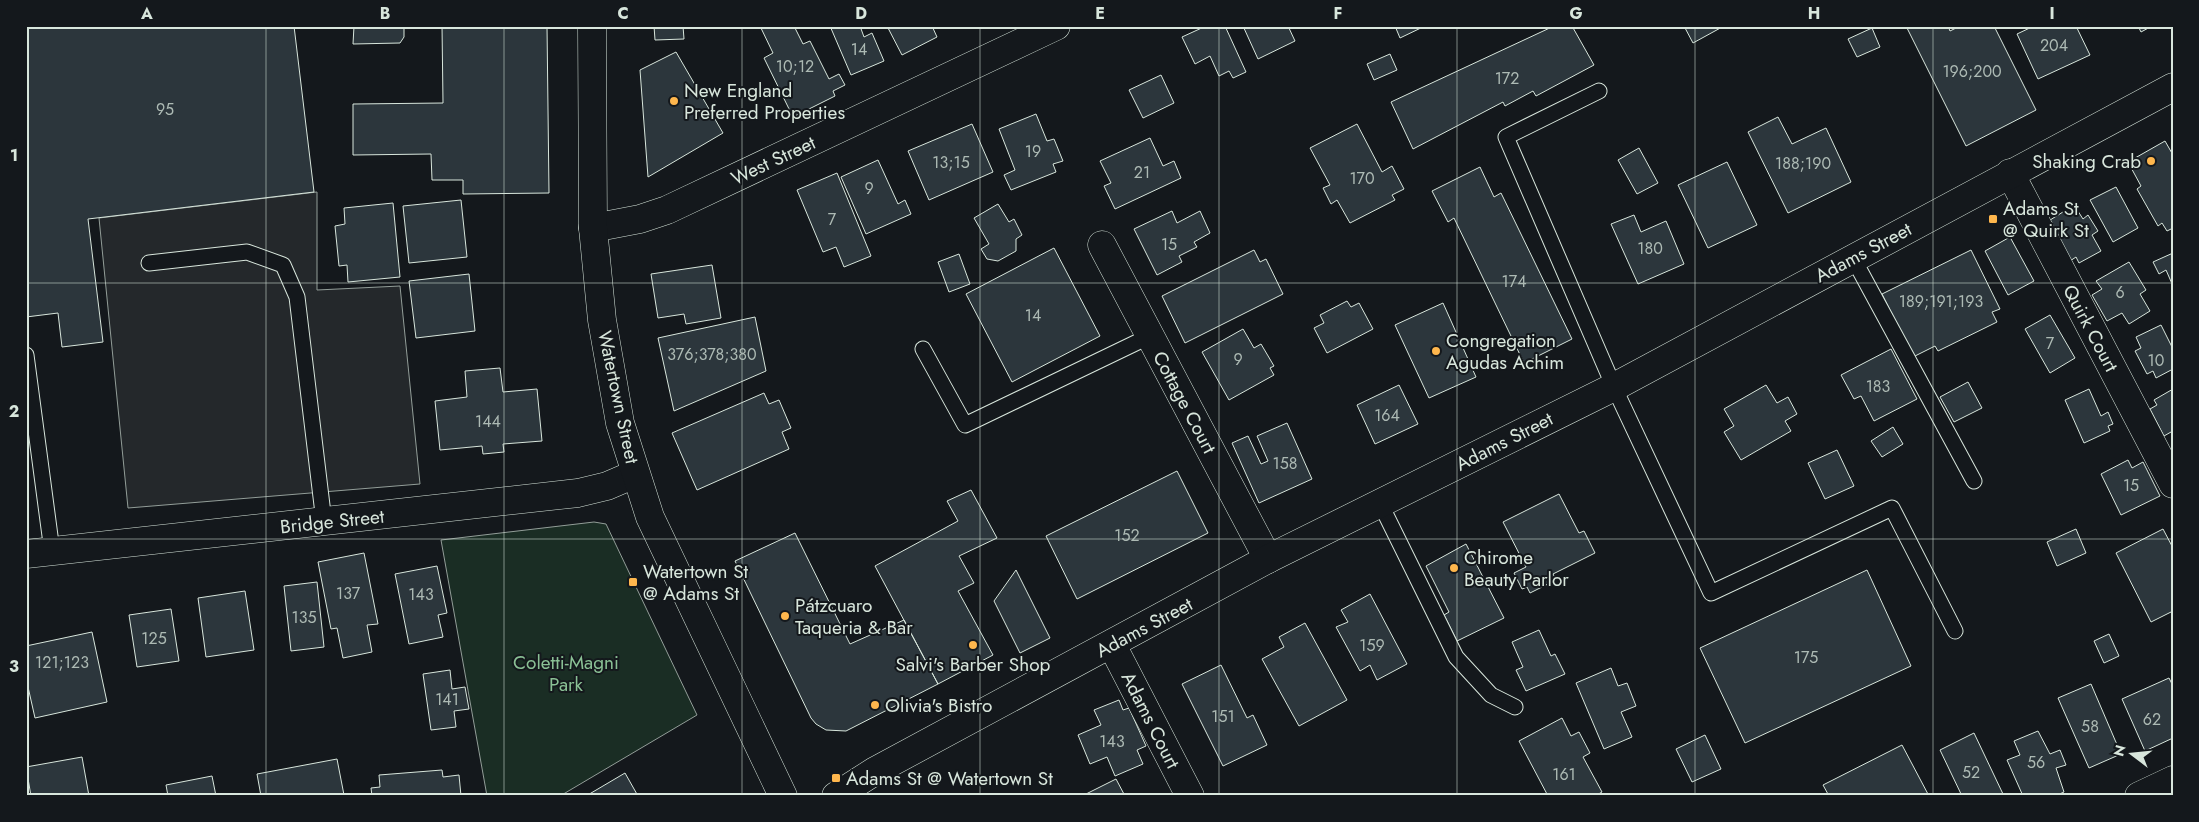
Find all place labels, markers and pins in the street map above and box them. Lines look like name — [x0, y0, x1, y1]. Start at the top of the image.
place label: New England Preferred Properties — [684, 77, 845, 126]
marker: New England Preferred Properties — [668, 95, 680, 107]
place label: Shaking Crab — [2032, 148, 2141, 175]
marker: Shaking Crab — [2145, 155, 2157, 167]
place label: Adams St @ Quirk St — [2003, 195, 2089, 244]
marker: Adams St @ Quirk St — [1987, 213, 1999, 225]
place label: Congregation Agudas Achim — [1446, 327, 1564, 376]
marker: Congregation Agudas Achim — [1430, 345, 1442, 357]
place label: Chirome Beauty Parlor — [1464, 544, 1569, 593]
place label: Watertown St @ Adams St — [643, 558, 749, 607]
marker: Chirome Beauty Parlor — [1448, 562, 1460, 574]
marker: Watertown St @ Adams St — [627, 576, 639, 588]
place label: Pátzcuaro Taqueria & Bar — [795, 592, 913, 641]
marker: Pátzcuaro Taqueria & Bar — [779, 610, 791, 622]
marker: Salvi's Barber Shop — [967, 639, 979, 651]
place label: Salvi's Barber Shop — [896, 651, 1051, 678]
place label: Olivia's Bistro — [885, 692, 992, 719]
marker: Olivia's Bistro — [869, 699, 881, 711]
place label: Adams St @ Watertown St — [846, 765, 1053, 792]
marker: Adams St @ Watertown St — [830, 772, 842, 784]

